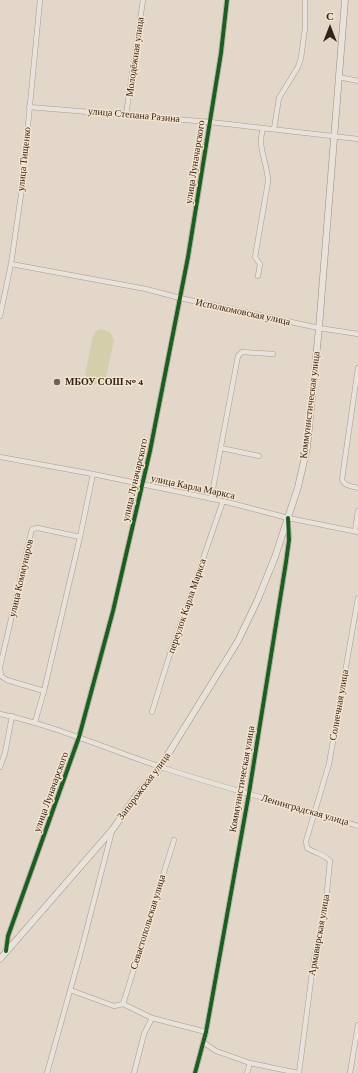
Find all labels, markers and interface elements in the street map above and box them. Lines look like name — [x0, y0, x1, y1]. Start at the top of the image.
north arrow — [310, 8, 350, 48]
text: С — [326, 10, 334, 22]
street label: Молодёжная улица — [123, 16, 147, 98]
street label: улица Степана Разина — [87, 105, 181, 125]
street label: улица Луначарского — [182, 119, 208, 205]
street label: улица Тищенко — [15, 126, 33, 192]
street label: Исполкомовская улица — [194, 296, 292, 328]
street label: Коммунистическая улица — [297, 351, 323, 459]
place label: МБОУ СОШ № 4 — [65, 376, 144, 388]
marker: МБОУ СОШ № 4 — [52, 377, 62, 387]
street label: улица Луначарского — [120, 437, 150, 523]
street label: улица Карла Маркса — [150, 472, 236, 502]
street label: улица Коммунаров — [6, 538, 36, 618]
street label: переулок Карла Маркса — [165, 557, 209, 655]
street label: Солнечная улица — [327, 668, 351, 742]
street label: Коммунистическая улица — [227, 725, 257, 833]
street label: улица Луначарского — [31, 750, 71, 834]
street label: Запорожская улица — [115, 750, 173, 822]
street label: Ленинградская улица — [260, 792, 350, 828]
street label: Севастопольская улица — [128, 873, 168, 971]
street label: Армавирская улица — [306, 893, 332, 977]

